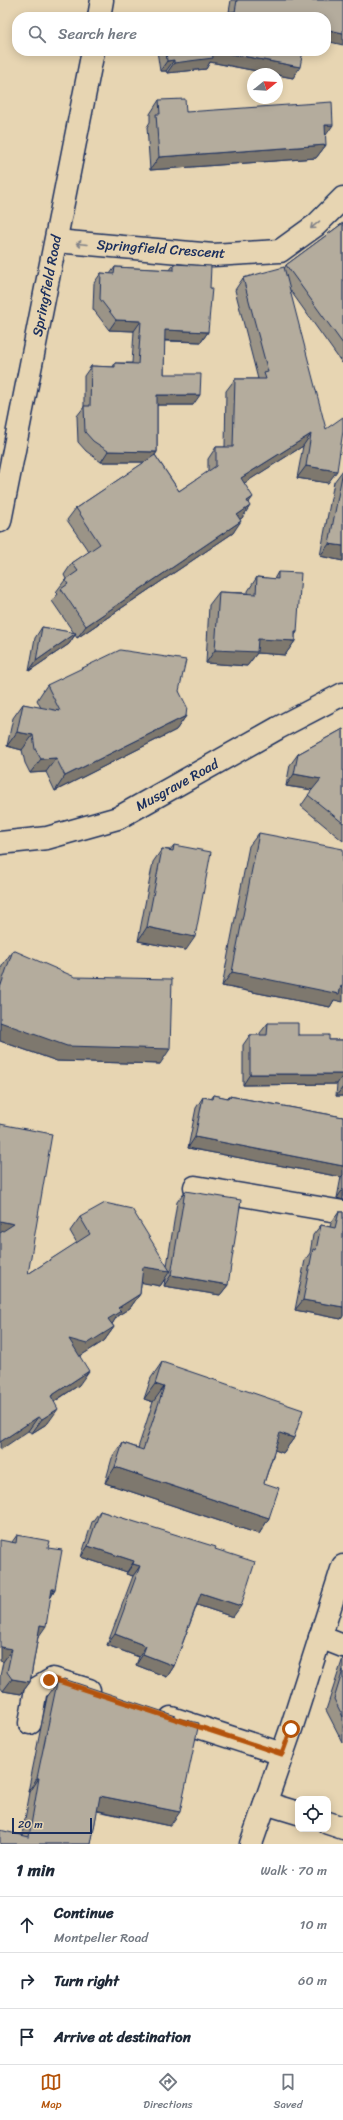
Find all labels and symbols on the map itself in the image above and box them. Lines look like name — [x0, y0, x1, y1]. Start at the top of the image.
north arrow — [247, 68, 283, 104]
one-way arrow — [310, 220, 320, 229]
street label: Springfield Road — [25, 232, 69, 339]
street label: Springfield Crescent — [96, 232, 226, 266]
one-way arrow — [76, 240, 89, 247]
street label: Musgrave Road — [131, 751, 225, 818]
route end — [40, 1671, 58, 1689]
route start — [282, 1720, 300, 1738]
scale bar — [12, 1816, 92, 1835]

